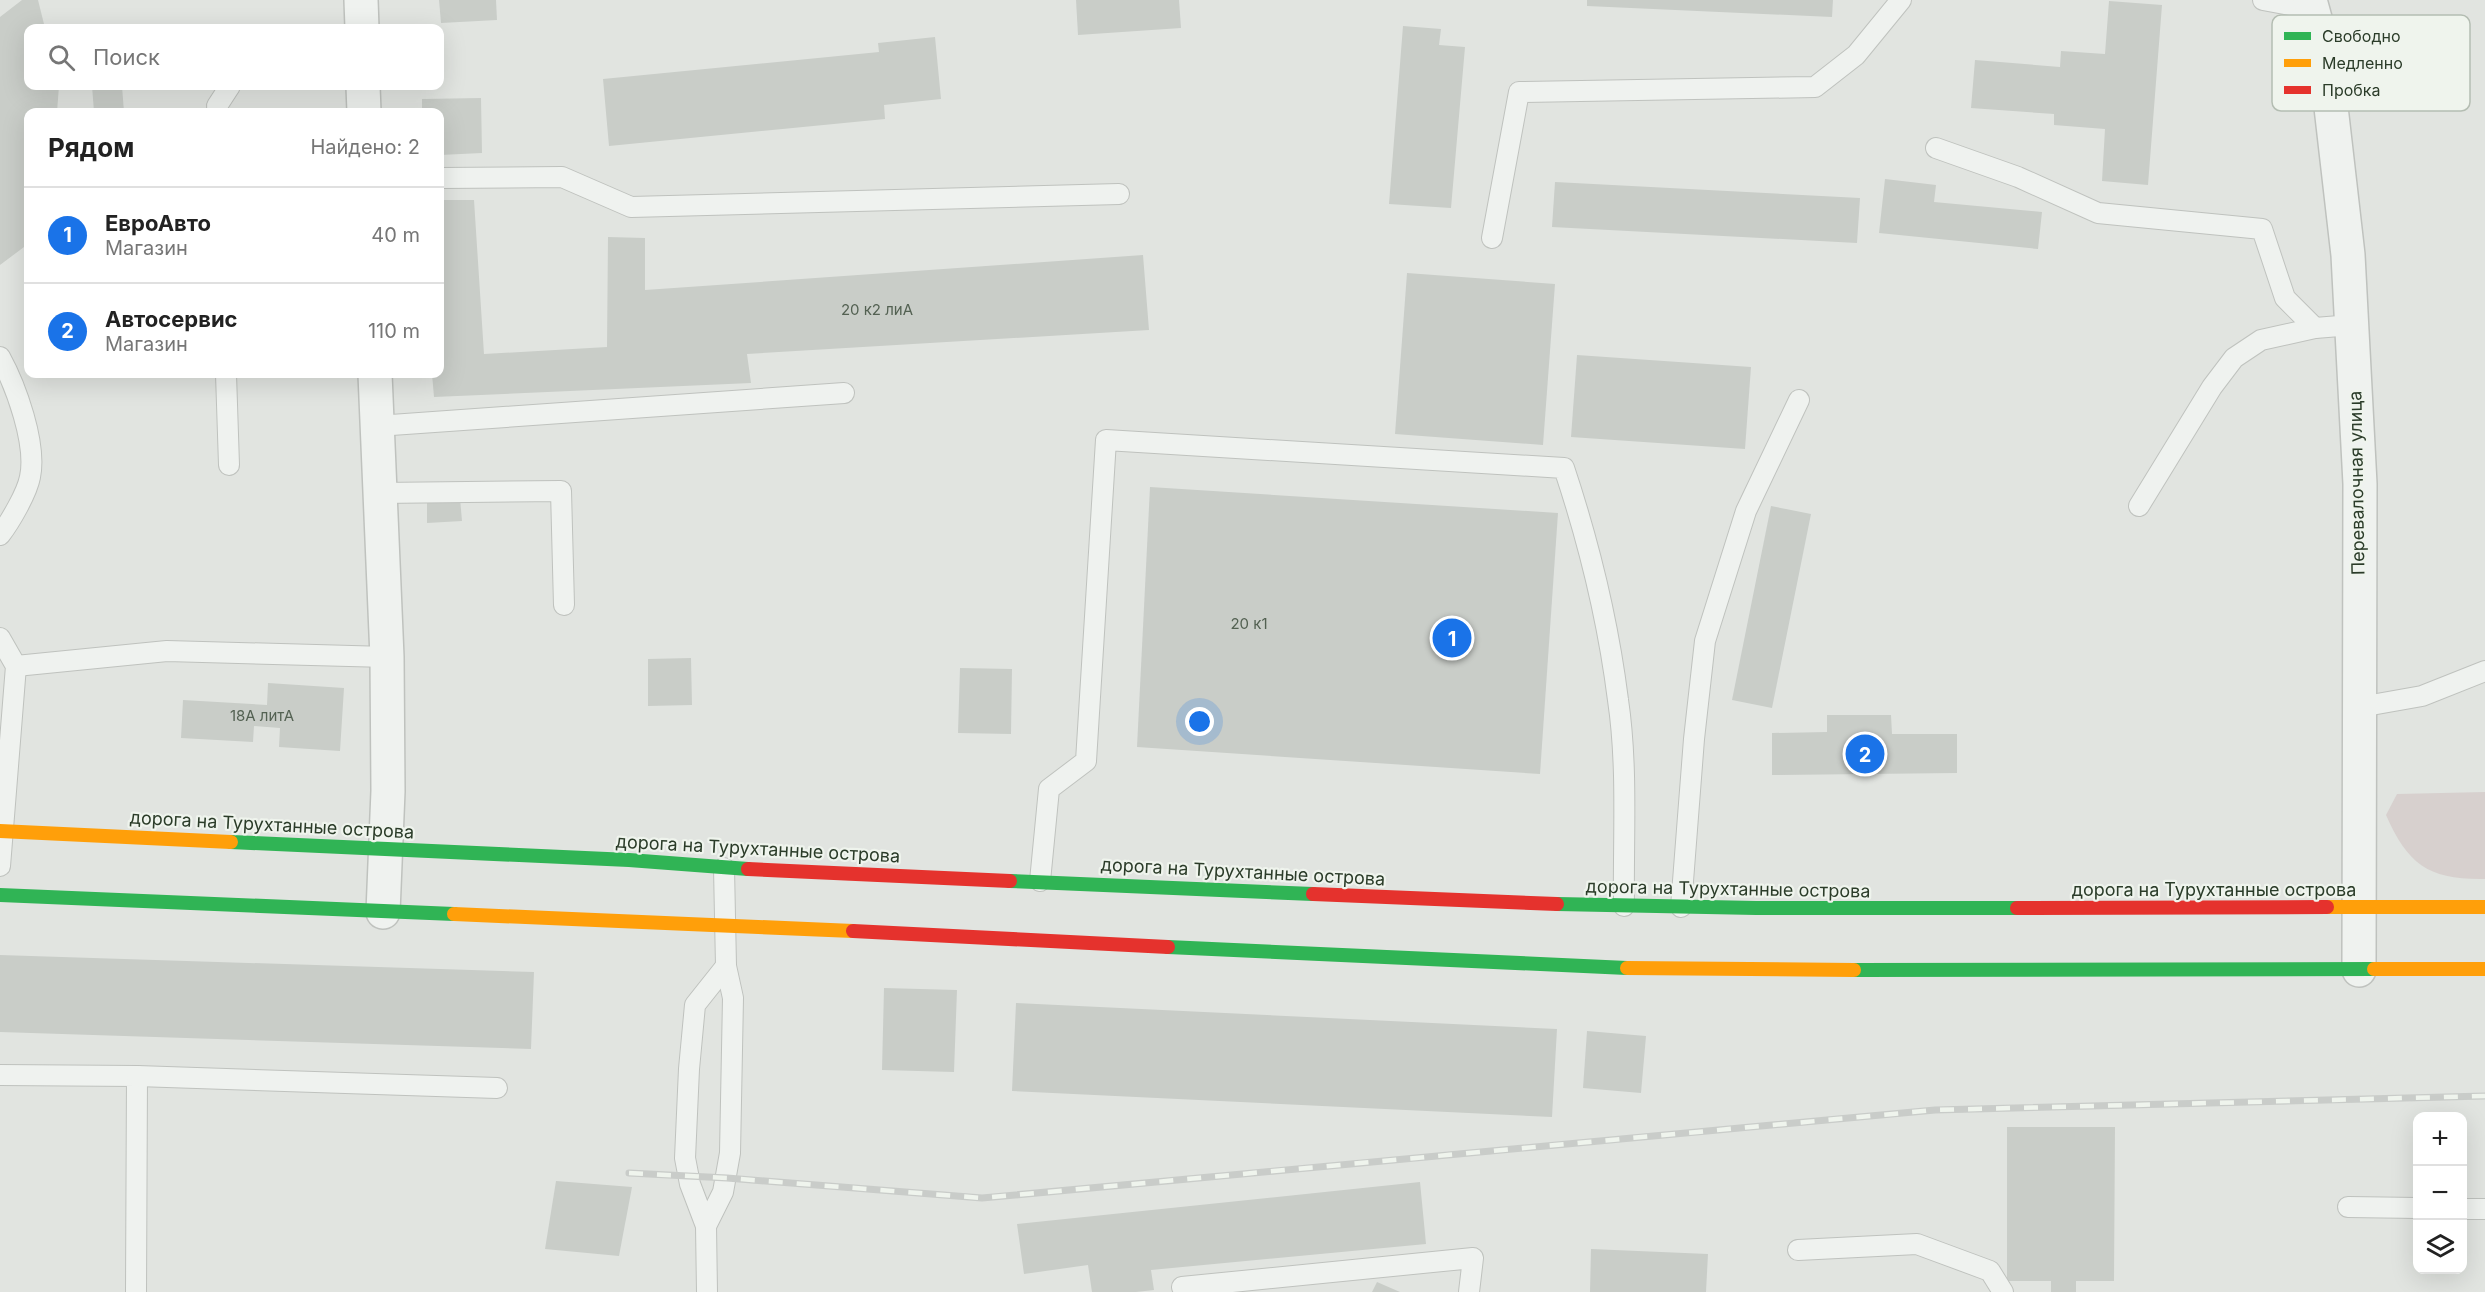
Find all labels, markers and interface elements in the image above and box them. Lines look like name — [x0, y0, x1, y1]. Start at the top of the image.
legend — [2272, 15, 2470, 111]
search box — [24, 24, 444, 90]
text: Свободно — [2322, 26, 2401, 46]
icon: search — [45, 41, 78, 74]
text: Поиск — [93, 44, 160, 70]
text: Медленно — [2322, 53, 2403, 73]
text: Пробка — [2322, 80, 2380, 100]
text: Рядом — [48, 132, 134, 163]
text: Найдено: 2 — [310, 135, 420, 159]
text: ЕвроАвто — [105, 210, 211, 236]
text: 1 — [63, 223, 72, 247]
text: 40 m — [371, 223, 420, 247]
text: Магазин — [105, 236, 188, 260]
house number: 20 к2 лиА — [841, 300, 913, 319]
text: Автосервис — [105, 306, 238, 332]
text: 2 — [61, 319, 74, 343]
text: 110 m — [368, 319, 420, 343]
text: Магазин — [105, 332, 188, 356]
street label: Перевалочная улица — [2344, 391, 2369, 575]
house number: 20 к1 — [1230, 614, 1268, 633]
pin: 1 — [1432, 616, 1472, 660]
house number: 18А литА — [230, 706, 294, 725]
your location — [1185, 707, 1214, 736]
pin: 2 — [1846, 732, 1884, 777]
street label: дорога на Турухтанные острова — [129, 807, 415, 842]
street label: дорога на Турухтанные острова — [615, 831, 901, 866]
street label: дорога на Турухтанные острова — [1100, 854, 1386, 889]
street label: дорога на Турухтанные острова — [1585, 876, 1871, 901]
street label: дорога на Турухтанные острова — [2072, 879, 2356, 900]
map controls — [2413, 1112, 2467, 1274]
button: + — [2413, 1112, 2467, 1166]
button: − — [2413, 1166, 2467, 1220]
button: layers — [2413, 1220, 2467, 1274]

